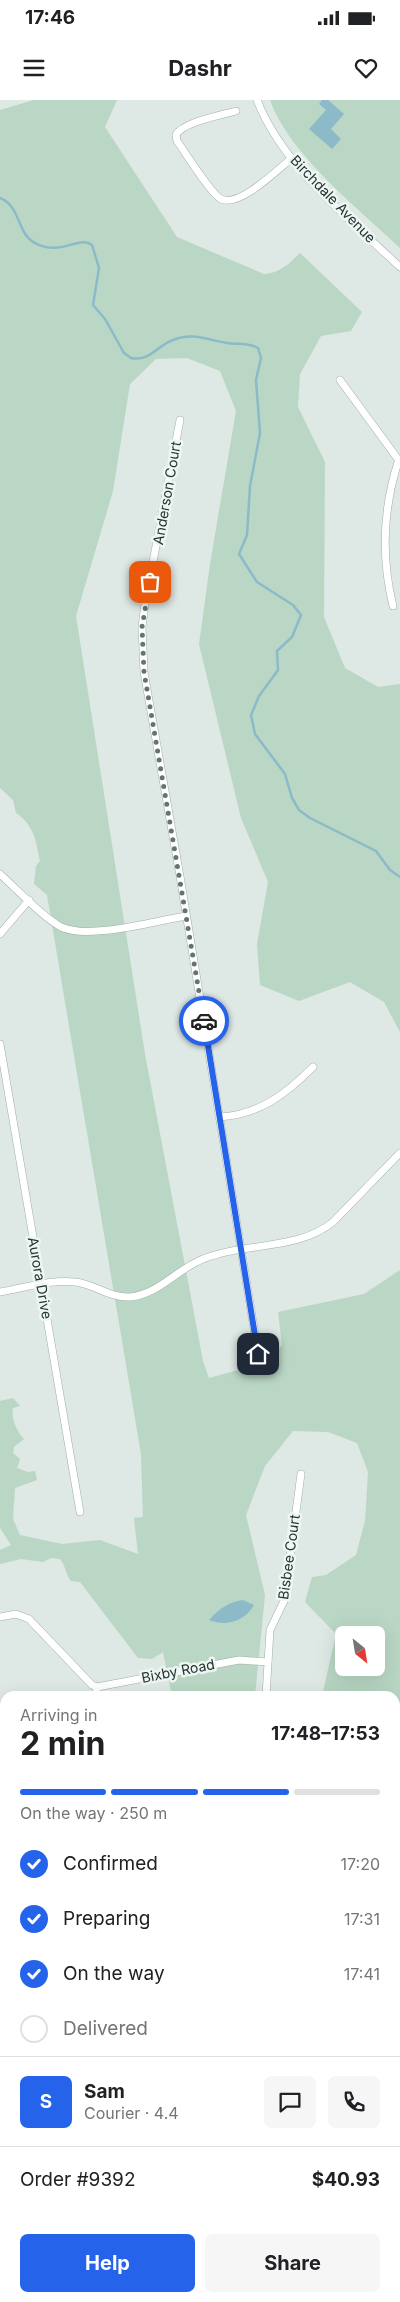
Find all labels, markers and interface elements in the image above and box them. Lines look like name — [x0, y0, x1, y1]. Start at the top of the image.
text: 17:46 — [25, 6, 75, 29]
icon: menu — [20, 54, 48, 82]
icon: heart — [352, 54, 380, 82]
text: Dashr — [168, 55, 232, 81]
street label: Birchdale Avenue — [287, 151, 379, 246]
street label: Anderson Court — [149, 439, 184, 546]
pin — [129, 561, 171, 603]
icon: bag — [136, 568, 164, 596]
courier — [179, 996, 229, 1046]
icon: car — [190, 1007, 218, 1035]
street label: Aurora Drive — [25, 1235, 56, 1320]
pin — [237, 1333, 279, 1375]
icon: home — [244, 1340, 272, 1368]
street label: Bisbee Court — [274, 1513, 303, 1601]
north arrow — [335, 1626, 385, 1676]
map controls — [335, 1626, 385, 1676]
street label: Bixby Road — [140, 1655, 216, 1686]
text: Arriving in — [20, 1705, 97, 1725]
text: 17:48–17:53 — [271, 1722, 380, 1745]
text: 2 min — [20, 1724, 106, 1763]
text: On the way · 250 m — [20, 1803, 167, 1823]
icon: check — [20, 1850, 48, 1878]
text: Confirmed — [63, 1852, 158, 1875]
text: 17:20 — [341, 1854, 380, 1874]
icon: check — [20, 1905, 48, 1933]
text: Preparing — [63, 1907, 150, 1930]
text: 17:31 — [344, 1909, 380, 1929]
icon: check — [20, 1960, 48, 1988]
text: On the way — [63, 1962, 165, 1985]
text: 17:41 — [344, 1964, 380, 1984]
text: Delivered — [63, 2017, 148, 2040]
button: chat — [264, 2076, 316, 2128]
button: phone — [328, 2076, 380, 2128]
text: Sam — [84, 2080, 125, 2103]
text: S — [40, 2090, 52, 2113]
text: Courier · 4.4 — [84, 2103, 179, 2123]
text: Order #9392 — [20, 2168, 136, 2191]
text: $40.93 — [312, 2168, 380, 2191]
button: Help — [20, 2234, 195, 2292]
button: Share — [205, 2234, 380, 2292]

